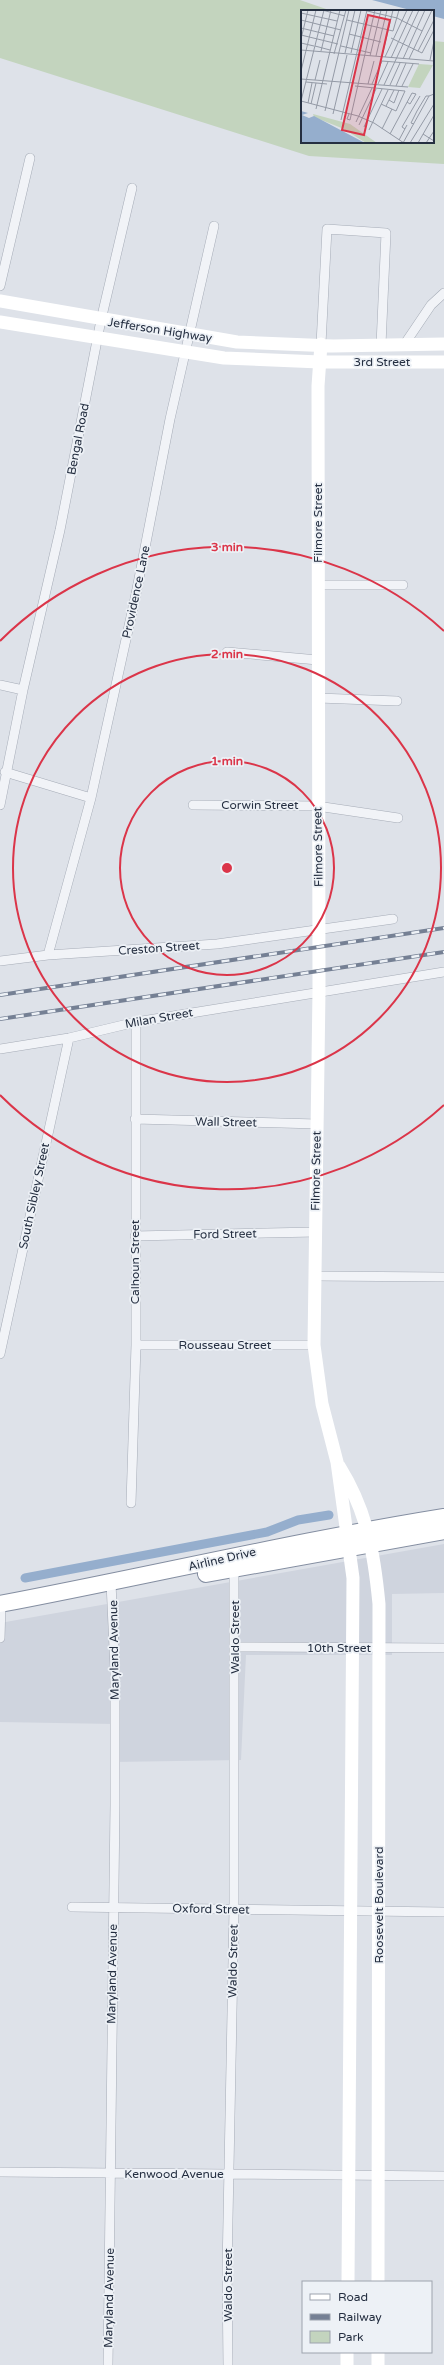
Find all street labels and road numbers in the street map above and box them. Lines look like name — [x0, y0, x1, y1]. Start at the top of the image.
street label: Jefferson Highway — [107, 315, 214, 345]
street label: 3rd Street — [354, 355, 411, 369]
street label: Bengal Road — [64, 402, 92, 476]
street label: Filmore Street — [311, 483, 325, 563]
street label: Providence Lane — [119, 544, 153, 640]
street label: Corwin Street — [221, 798, 299, 812]
street label: Filmore Street — [310, 806, 326, 887]
street label: Creston Street — [118, 938, 201, 958]
street label: Milan Street — [124, 1005, 195, 1031]
street label: Wall Street — [195, 1114, 257, 1130]
street label: Filmore Street — [308, 1130, 324, 1211]
street label: South Sibley Street — [16, 1141, 52, 1250]
street label: Calhoun Street — [128, 1219, 142, 1304]
street label: Ford Street — [193, 1226, 257, 1242]
street label: Rousseau Street — [179, 1338, 272, 1352]
street label: Airline Drive — [187, 1544, 257, 1574]
street label: Maryland Avenue — [106, 1600, 122, 1700]
street label: Waldo Street — [228, 1600, 242, 1674]
street label: 10th Street — [307, 1641, 372, 1655]
street label: Roosevelt Boulevard — [372, 1847, 386, 1964]
street label: Oxford Street — [172, 1901, 250, 1917]
street label: Maryland Avenue — [104, 1924, 120, 2024]
street label: Waldo Street — [225, 1924, 241, 1998]
street label: Kenwood Avenue — [124, 2167, 224, 2181]
street label: Maryland Avenue — [101, 2248, 117, 2348]
street label: Waldo Street — [221, 2248, 235, 2322]

